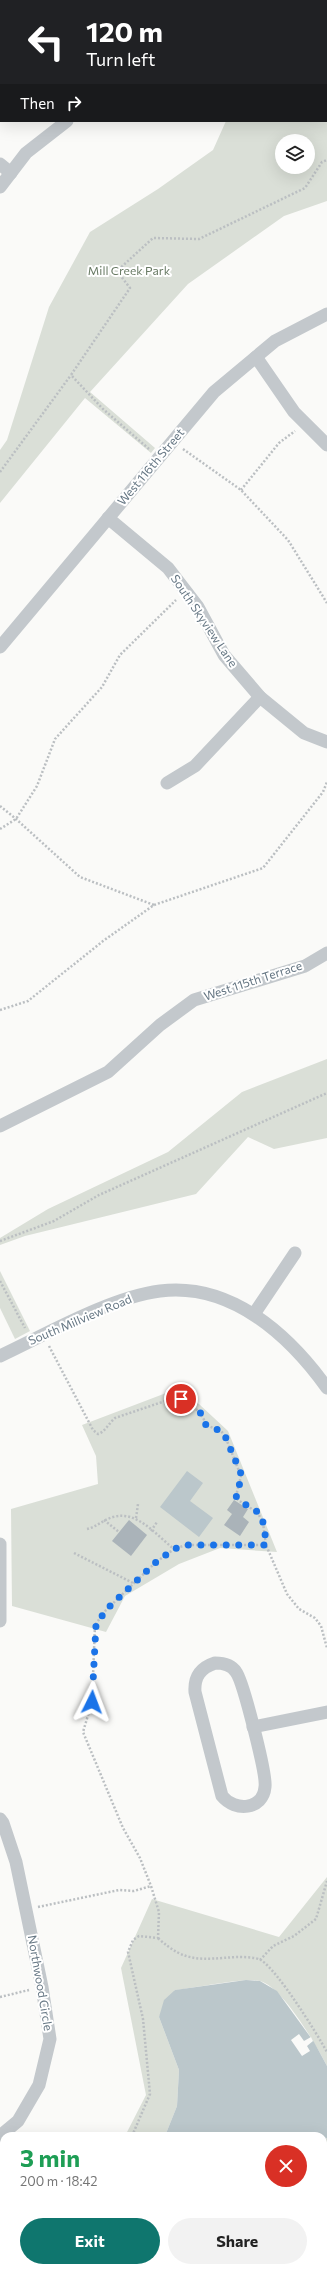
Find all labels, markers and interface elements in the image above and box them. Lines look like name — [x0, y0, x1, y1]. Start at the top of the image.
text: 120 m — [86, 14, 163, 48]
icon: left — [20, 16, 72, 68]
text: Turn left — [86, 48, 155, 70]
icon: right — [63, 92, 85, 114]
text: Then — [20, 94, 55, 112]
map controls — [275, 134, 315, 174]
button: layers — [275, 134, 315, 174]
park label: Mill Creek Park — [88, 263, 171, 277]
street label: West 116th Street — [114, 425, 186, 508]
street label: South Skyview Lane — [169, 572, 241, 669]
street label: West 115th Terrace — [202, 958, 304, 1003]
street label: South Millview Road — [26, 1291, 133, 1347]
pin — [164, 1382, 198, 1416]
icon: arrive — [170, 1388, 192, 1410]
position arrow — [71, 1681, 113, 1723]
street label: Northwood Circle — [26, 1934, 56, 2032]
text: 3 min — [20, 2143, 80, 2172]
button: close — [265, 2145, 307, 2187]
text: 200 m · 18:42 — [20, 2173, 97, 2189]
button: Exit — [20, 2218, 160, 2264]
button: Share — [168, 2218, 307, 2264]

